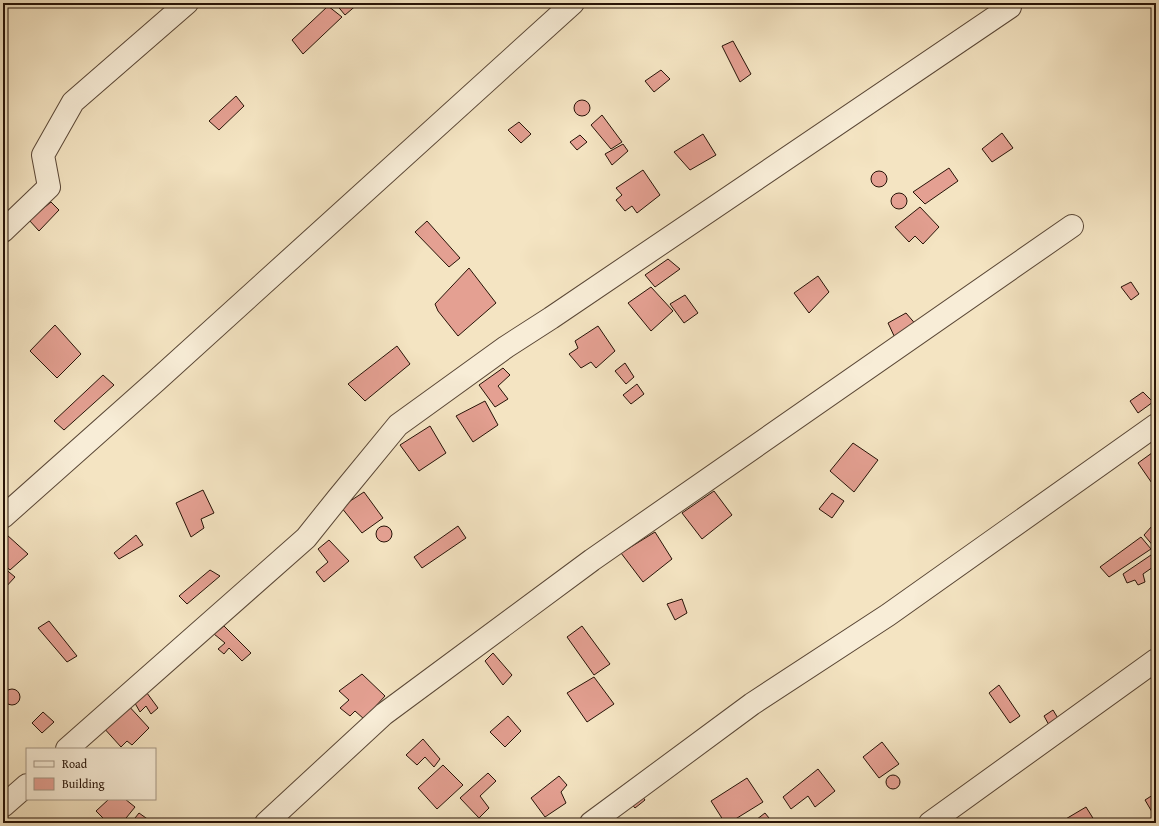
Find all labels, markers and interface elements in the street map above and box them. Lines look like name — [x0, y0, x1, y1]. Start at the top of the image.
legend — [26, 748, 156, 800]
text: Road — [62, 755, 88, 772]
text: Building — [62, 775, 105, 792]

